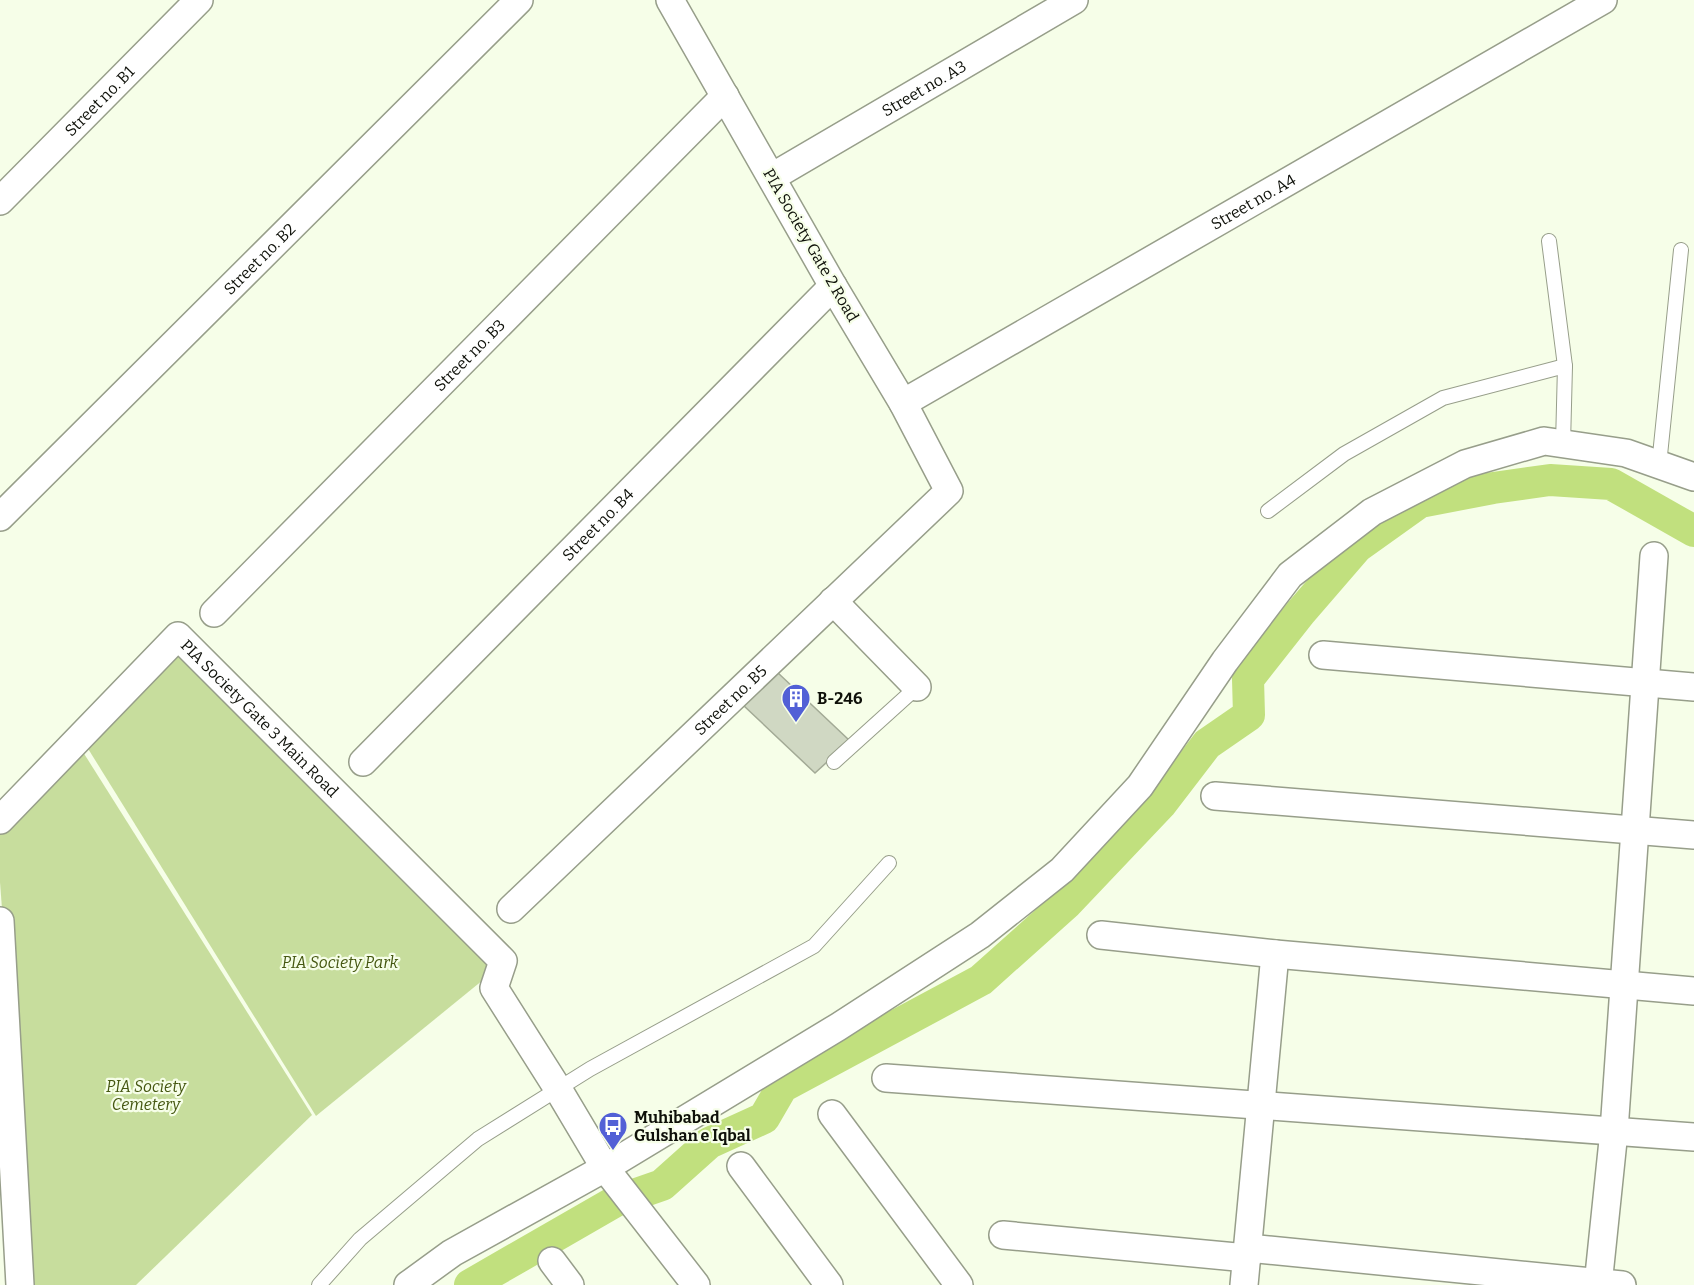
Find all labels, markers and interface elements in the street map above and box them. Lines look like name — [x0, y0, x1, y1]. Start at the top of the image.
street label: Street no. A3 — [878, 56, 969, 120]
street label: Street no. B1 — [60, 61, 138, 140]
street label: PIA Society Gate 2 Road — [759, 165, 863, 325]
street label: Street no. A4 — [1207, 169, 1300, 233]
street label: Street no. B2 — [220, 219, 299, 298]
street label: Street no. B3 — [430, 315, 509, 395]
street label: Street no. B4 — [558, 484, 638, 564]
street label: PIA Society Gate 3 Main Road — [177, 635, 343, 801]
street label: Street no. B5 — [690, 661, 770, 739]
building icon: B-246 — [780, 682, 812, 724]
place label: B-246 — [817, 689, 863, 708]
park label: PIA Society Park — [282, 953, 398, 972]
park label: PIA Society Cemetery — [106, 1077, 187, 1114]
place label: Muhibabad Gulshan e Iqbal — [634, 1108, 751, 1145]
bus stop icon: Muhibabad Gulshan e Iqbal — [597, 1110, 629, 1152]

